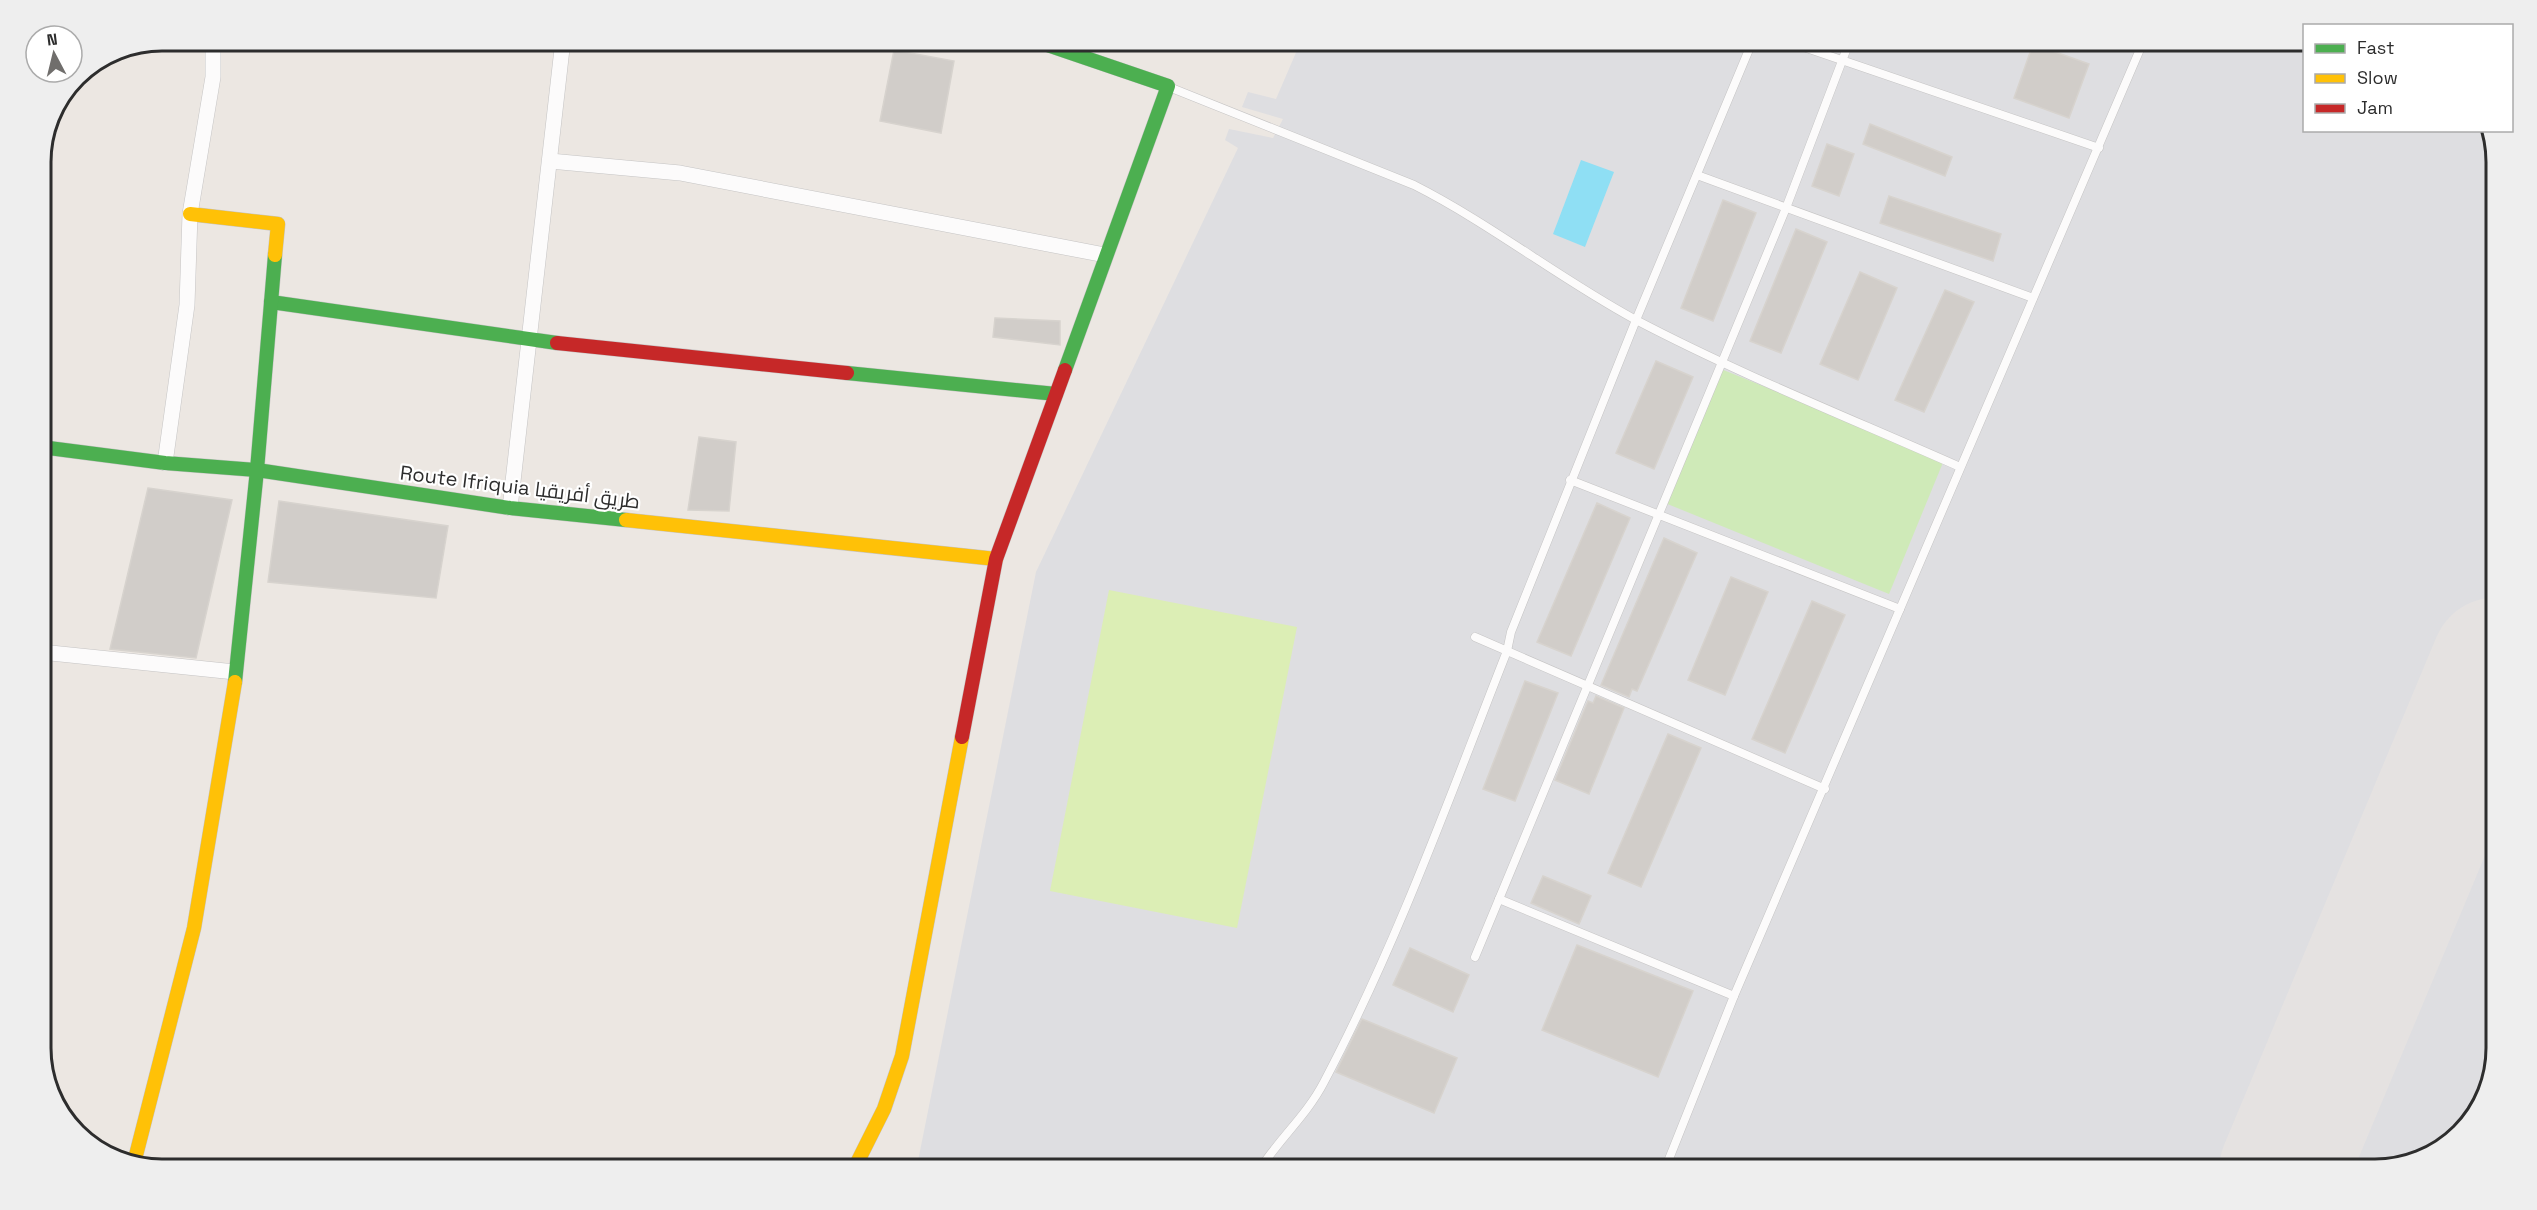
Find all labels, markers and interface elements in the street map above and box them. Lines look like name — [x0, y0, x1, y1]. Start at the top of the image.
north arrow — [24, 24, 84, 84]
legend — [2303, 24, 2513, 132]
text: N — [46, 29, 59, 51]
text: Fast — [2357, 36, 2394, 59]
text: Slow — [2357, 66, 2398, 89]
text: Jam — [2357, 96, 2393, 119]
street label: Route Ifriquia طريق أفريقيا — [398, 459, 642, 515]

